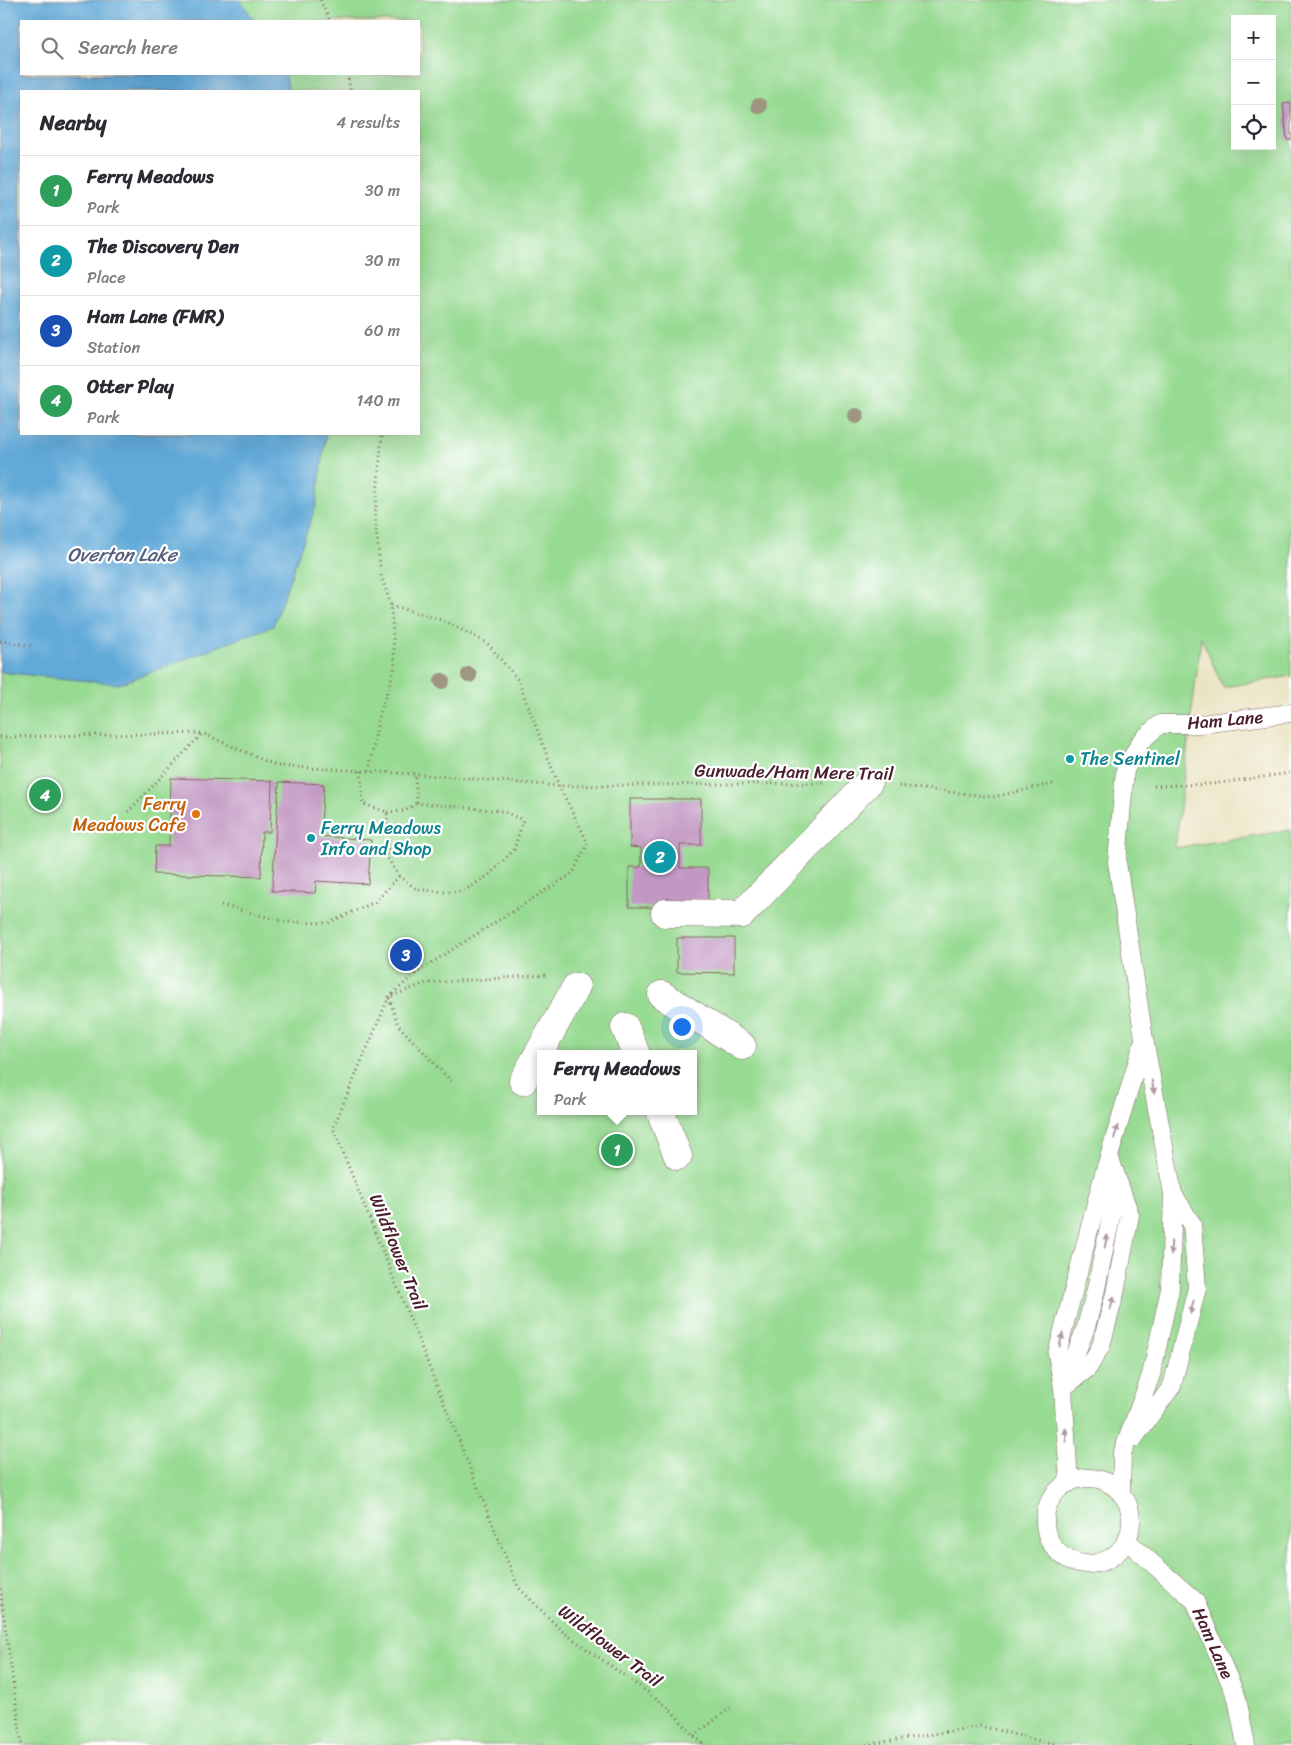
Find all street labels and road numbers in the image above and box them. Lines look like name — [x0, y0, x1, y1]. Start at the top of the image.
street label: Ham Lane — [1186, 701, 1265, 739]
street label: Gunwade/Ham Mere Trail — [694, 754, 895, 790]
street label: Wildflower Trail — [360, 1189, 436, 1316]
street label: Wildflower Trail — [551, 1596, 670, 1697]
street label: Ham Lane — [1183, 1602, 1243, 1685]

